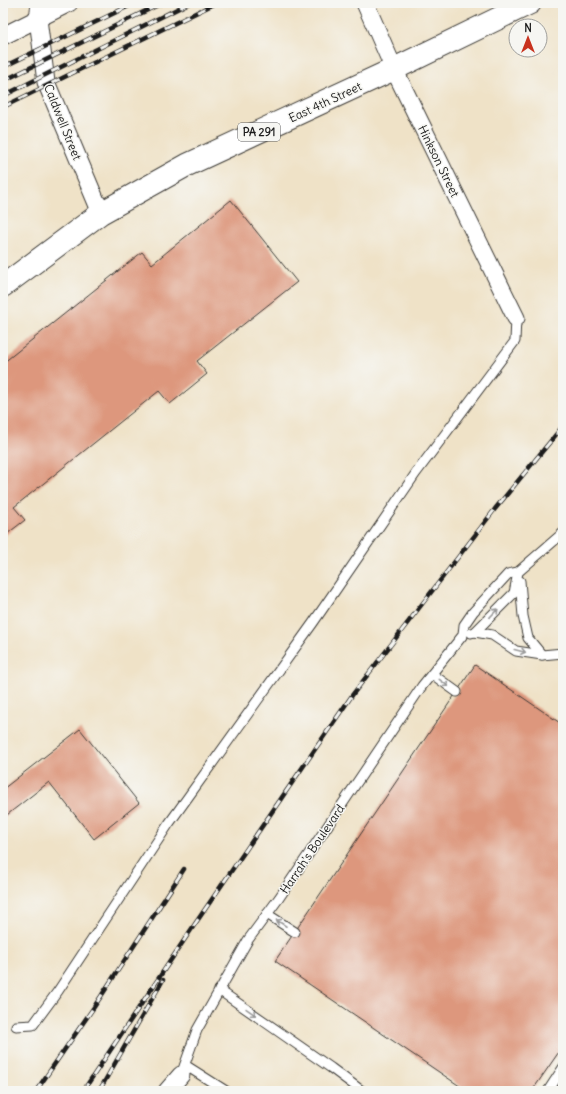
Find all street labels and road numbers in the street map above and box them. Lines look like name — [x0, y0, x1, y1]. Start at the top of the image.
street label: East 4th Street — [286, 79, 364, 125]
street label: Caldwell Street — [41, 82, 85, 162]
street label: Hinkson Street — [415, 122, 463, 200]
road number: PA 291 — [238, 123, 280, 141]
street label: Harrah's Boulevard — [277, 801, 347, 897]

